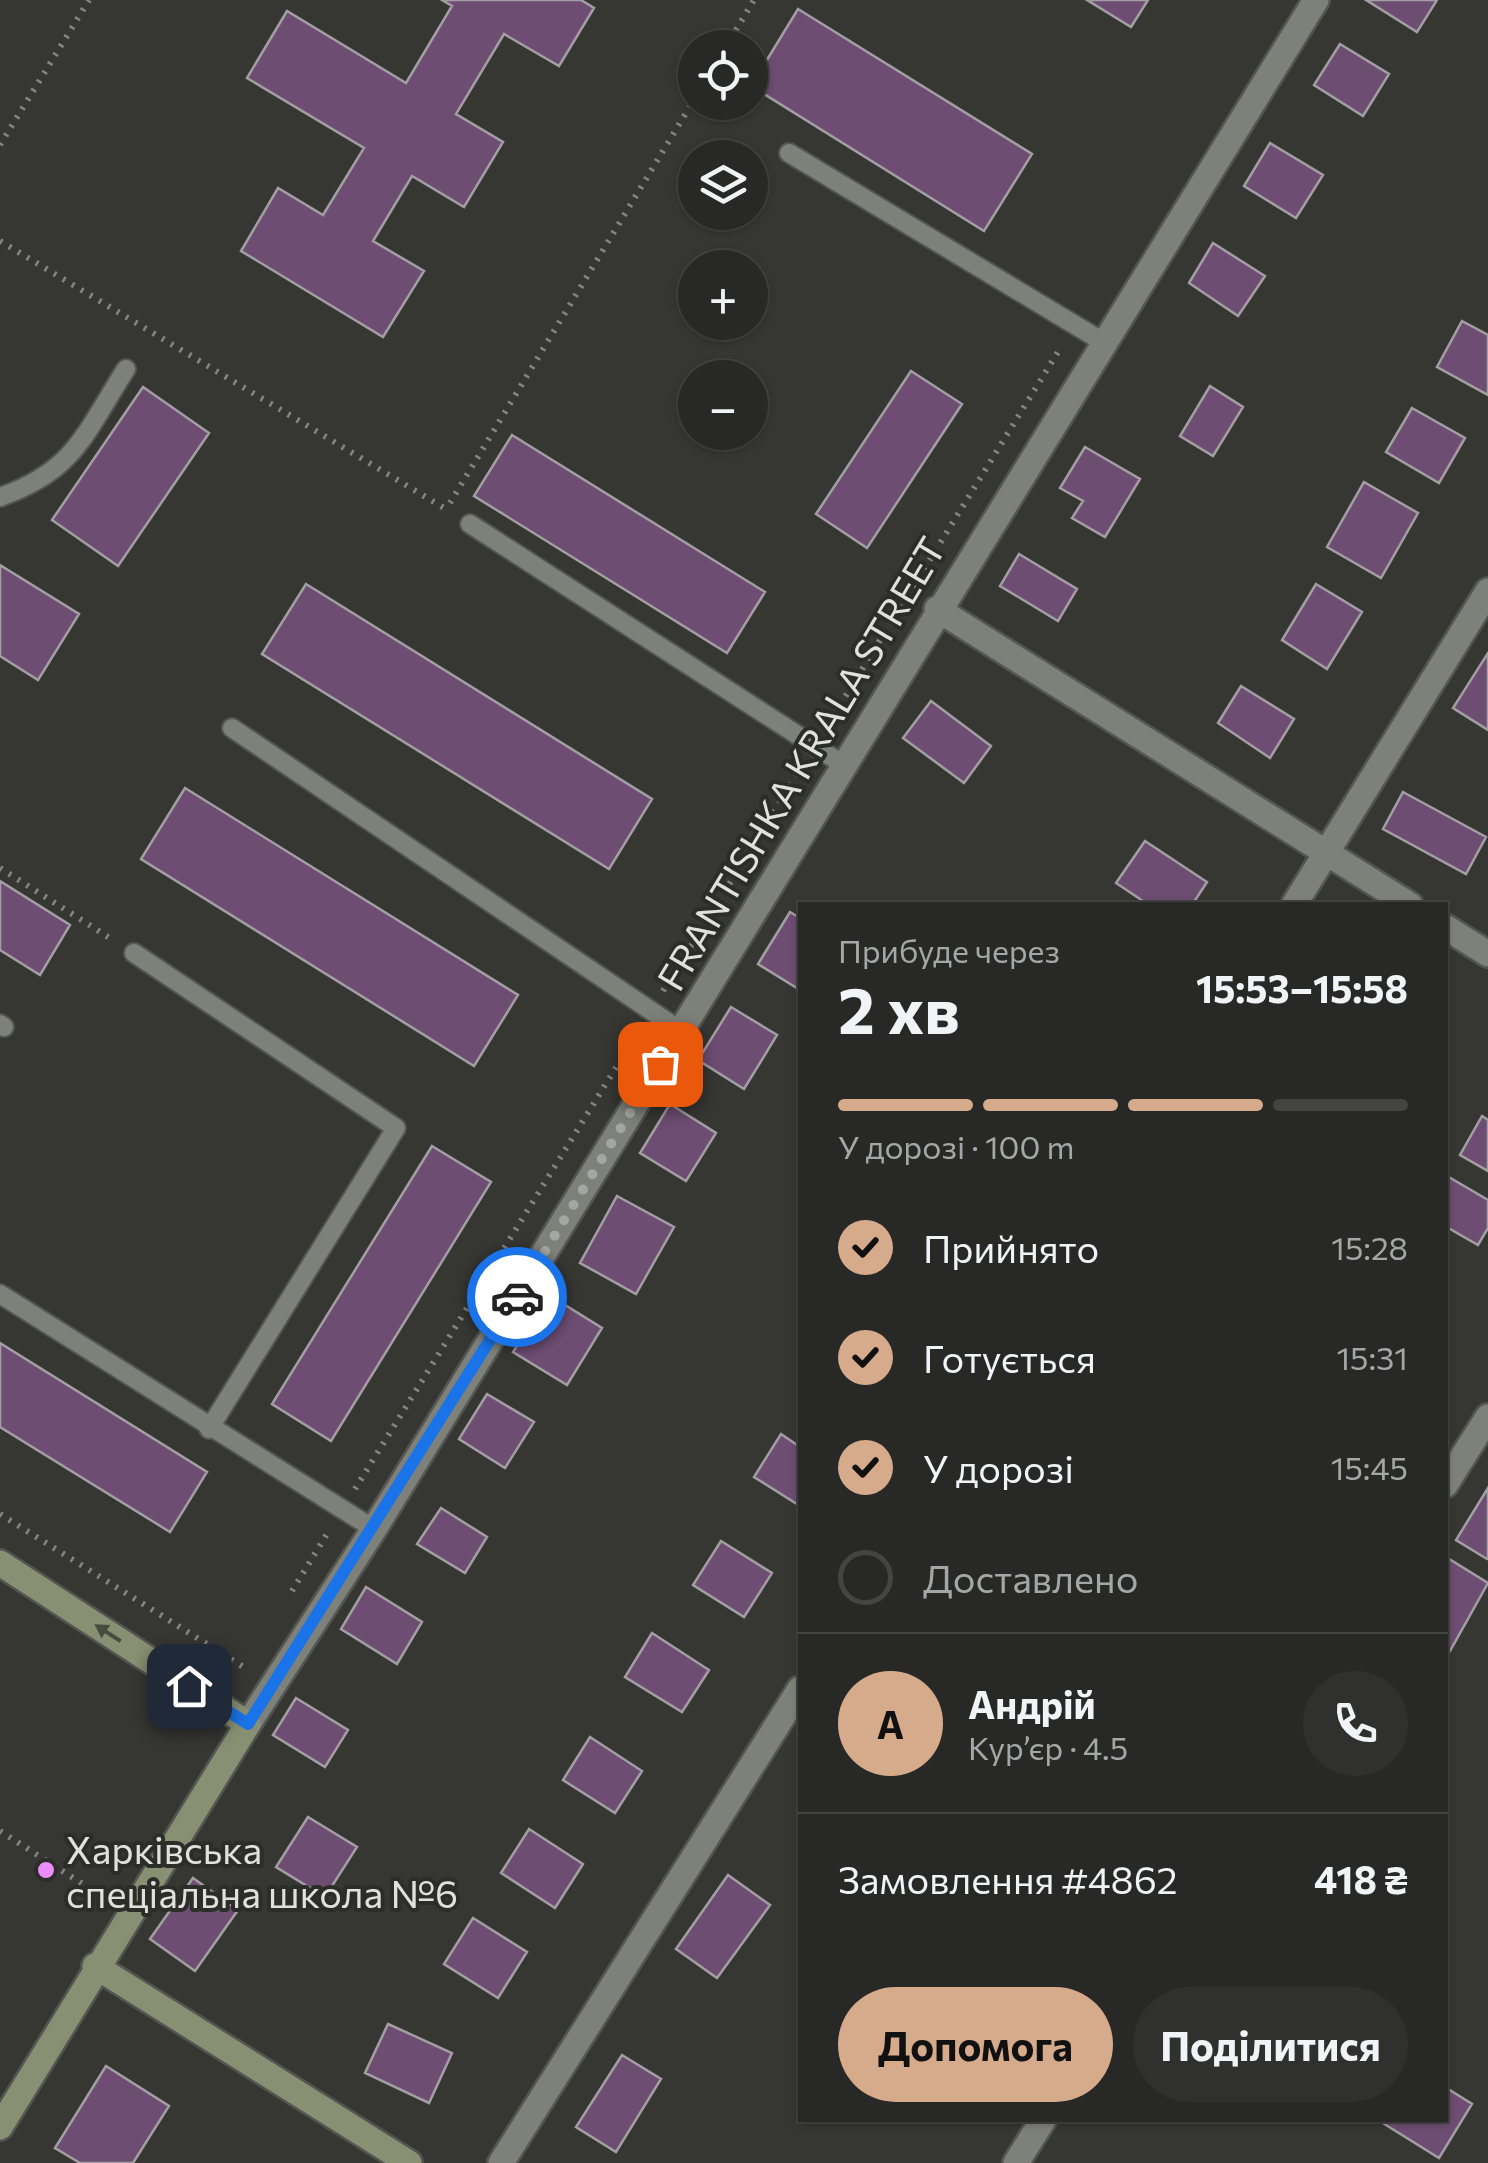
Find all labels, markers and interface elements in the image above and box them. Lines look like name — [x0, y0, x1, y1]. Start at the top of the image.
map controls — [678, 30, 768, 450]
button: locate — [678, 30, 768, 120]
button: layers — [678, 140, 768, 230]
button: + — [678, 250, 768, 340]
button: − — [678, 360, 768, 450]
street label: FRANTISHKA KRALA STREET — [646, 528, 954, 998]
text: Прибуде через — [838, 930, 1060, 970]
text: 15:53–15:58 — [1196, 964, 1408, 1011]
text: 2 хв — [838, 968, 960, 1047]
pin — [618, 1022, 703, 1107]
icon: bag — [633, 1037, 688, 1092]
text: У дорозі · 100 m — [838, 1126, 1074, 1166]
icon: check — [838, 1220, 893, 1275]
text: Прийнято — [923, 1224, 1099, 1271]
text: 15:28 — [1331, 1227, 1408, 1267]
courier — [467, 1247, 567, 1347]
icon: car — [490, 1270, 545, 1325]
icon: check — [838, 1330, 893, 1385]
text: Готується — [923, 1334, 1096, 1381]
text: 15:31 — [1336, 1337, 1408, 1377]
icon: check — [838, 1440, 893, 1495]
text: У дорозі — [923, 1444, 1074, 1491]
text: 15:45 — [1331, 1447, 1408, 1487]
text: Доставлено — [923, 1554, 1138, 1601]
one-way arrow — [94, 1624, 121, 1643]
pin — [147, 1644, 232, 1729]
icon: home — [162, 1659, 217, 1714]
button: phone — [1303, 1671, 1408, 1776]
text: Андрій — [968, 1680, 1096, 1727]
text: А — [877, 1700, 904, 1747]
text: Кур’єр · 4.5 — [968, 1727, 1128, 1767]
place label: Харківська спеціальна школа №6 — [66, 1825, 458, 1916]
text: Замовлення #4862 — [838, 1855, 1178, 1902]
text: 418 ₴ — [1314, 1855, 1408, 1902]
marker: Харківська спеціальна школа №6 — [35, 1859, 57, 1881]
button: Допомога — [838, 1987, 1113, 2102]
button: Поділитися — [1133, 1987, 1408, 2102]

